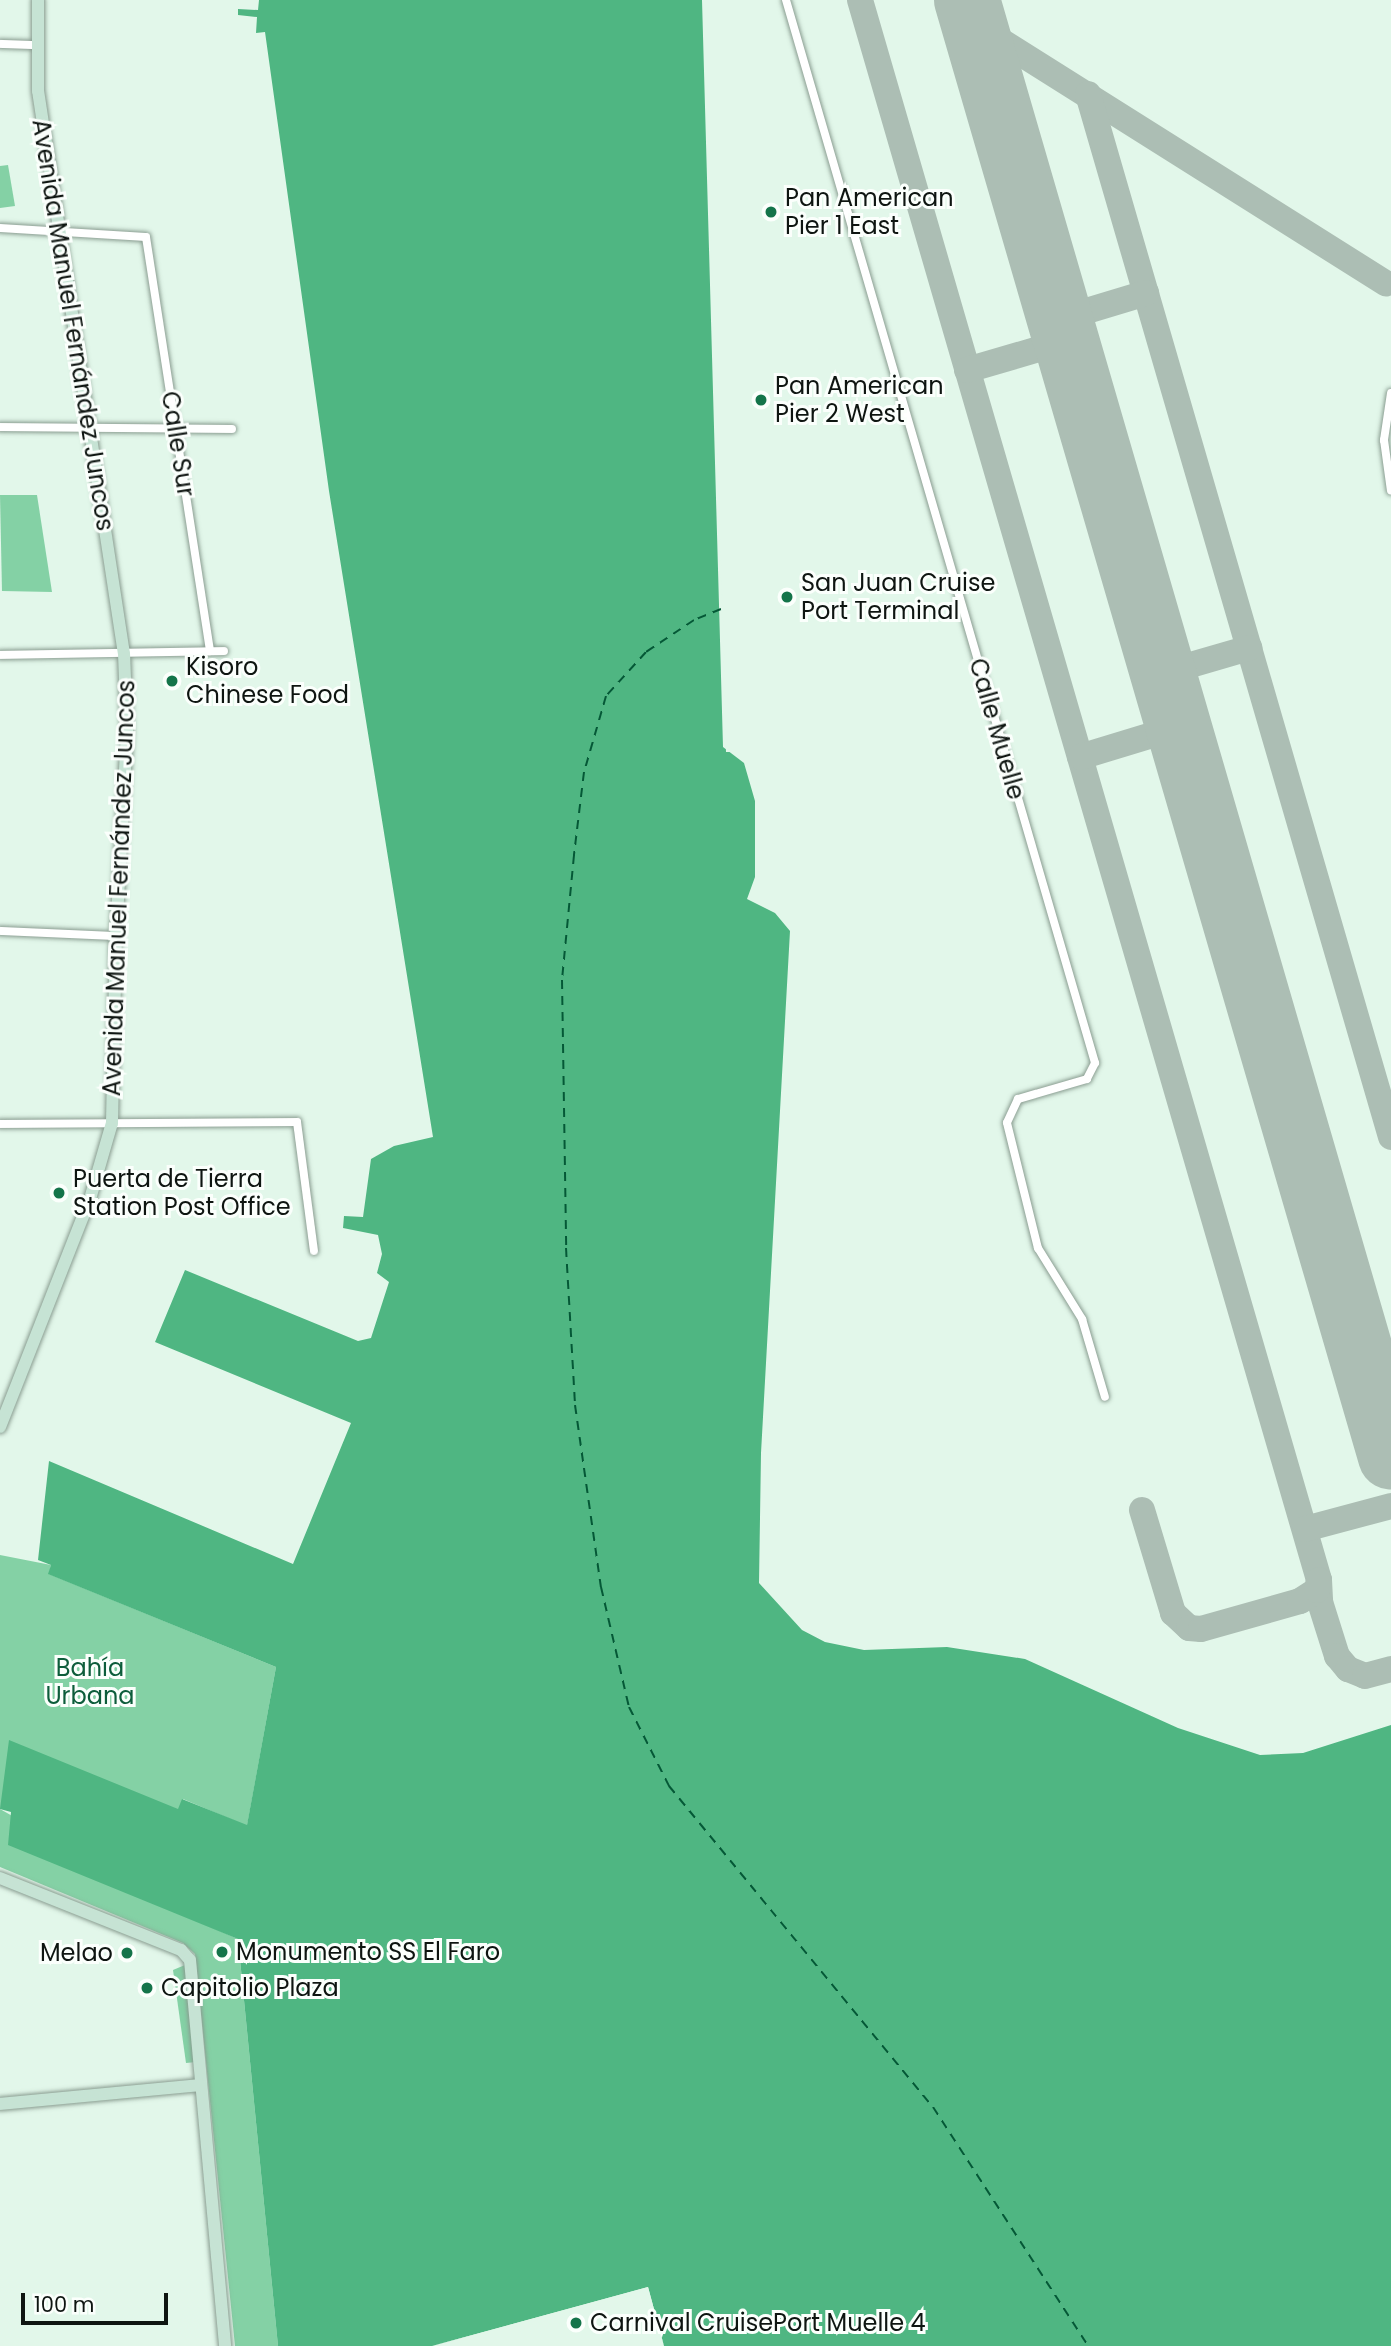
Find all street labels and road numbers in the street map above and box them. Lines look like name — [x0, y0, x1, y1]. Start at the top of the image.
street label: Avenida Manuel Fernández Juncos — [26, 117, 120, 533]
street label: Calle Sur — [155, 389, 201, 499]
street label: Calle Muelle — [963, 655, 1031, 803]
street label: Avenida Manuel Fernández Juncos — [97, 679, 141, 1097]

